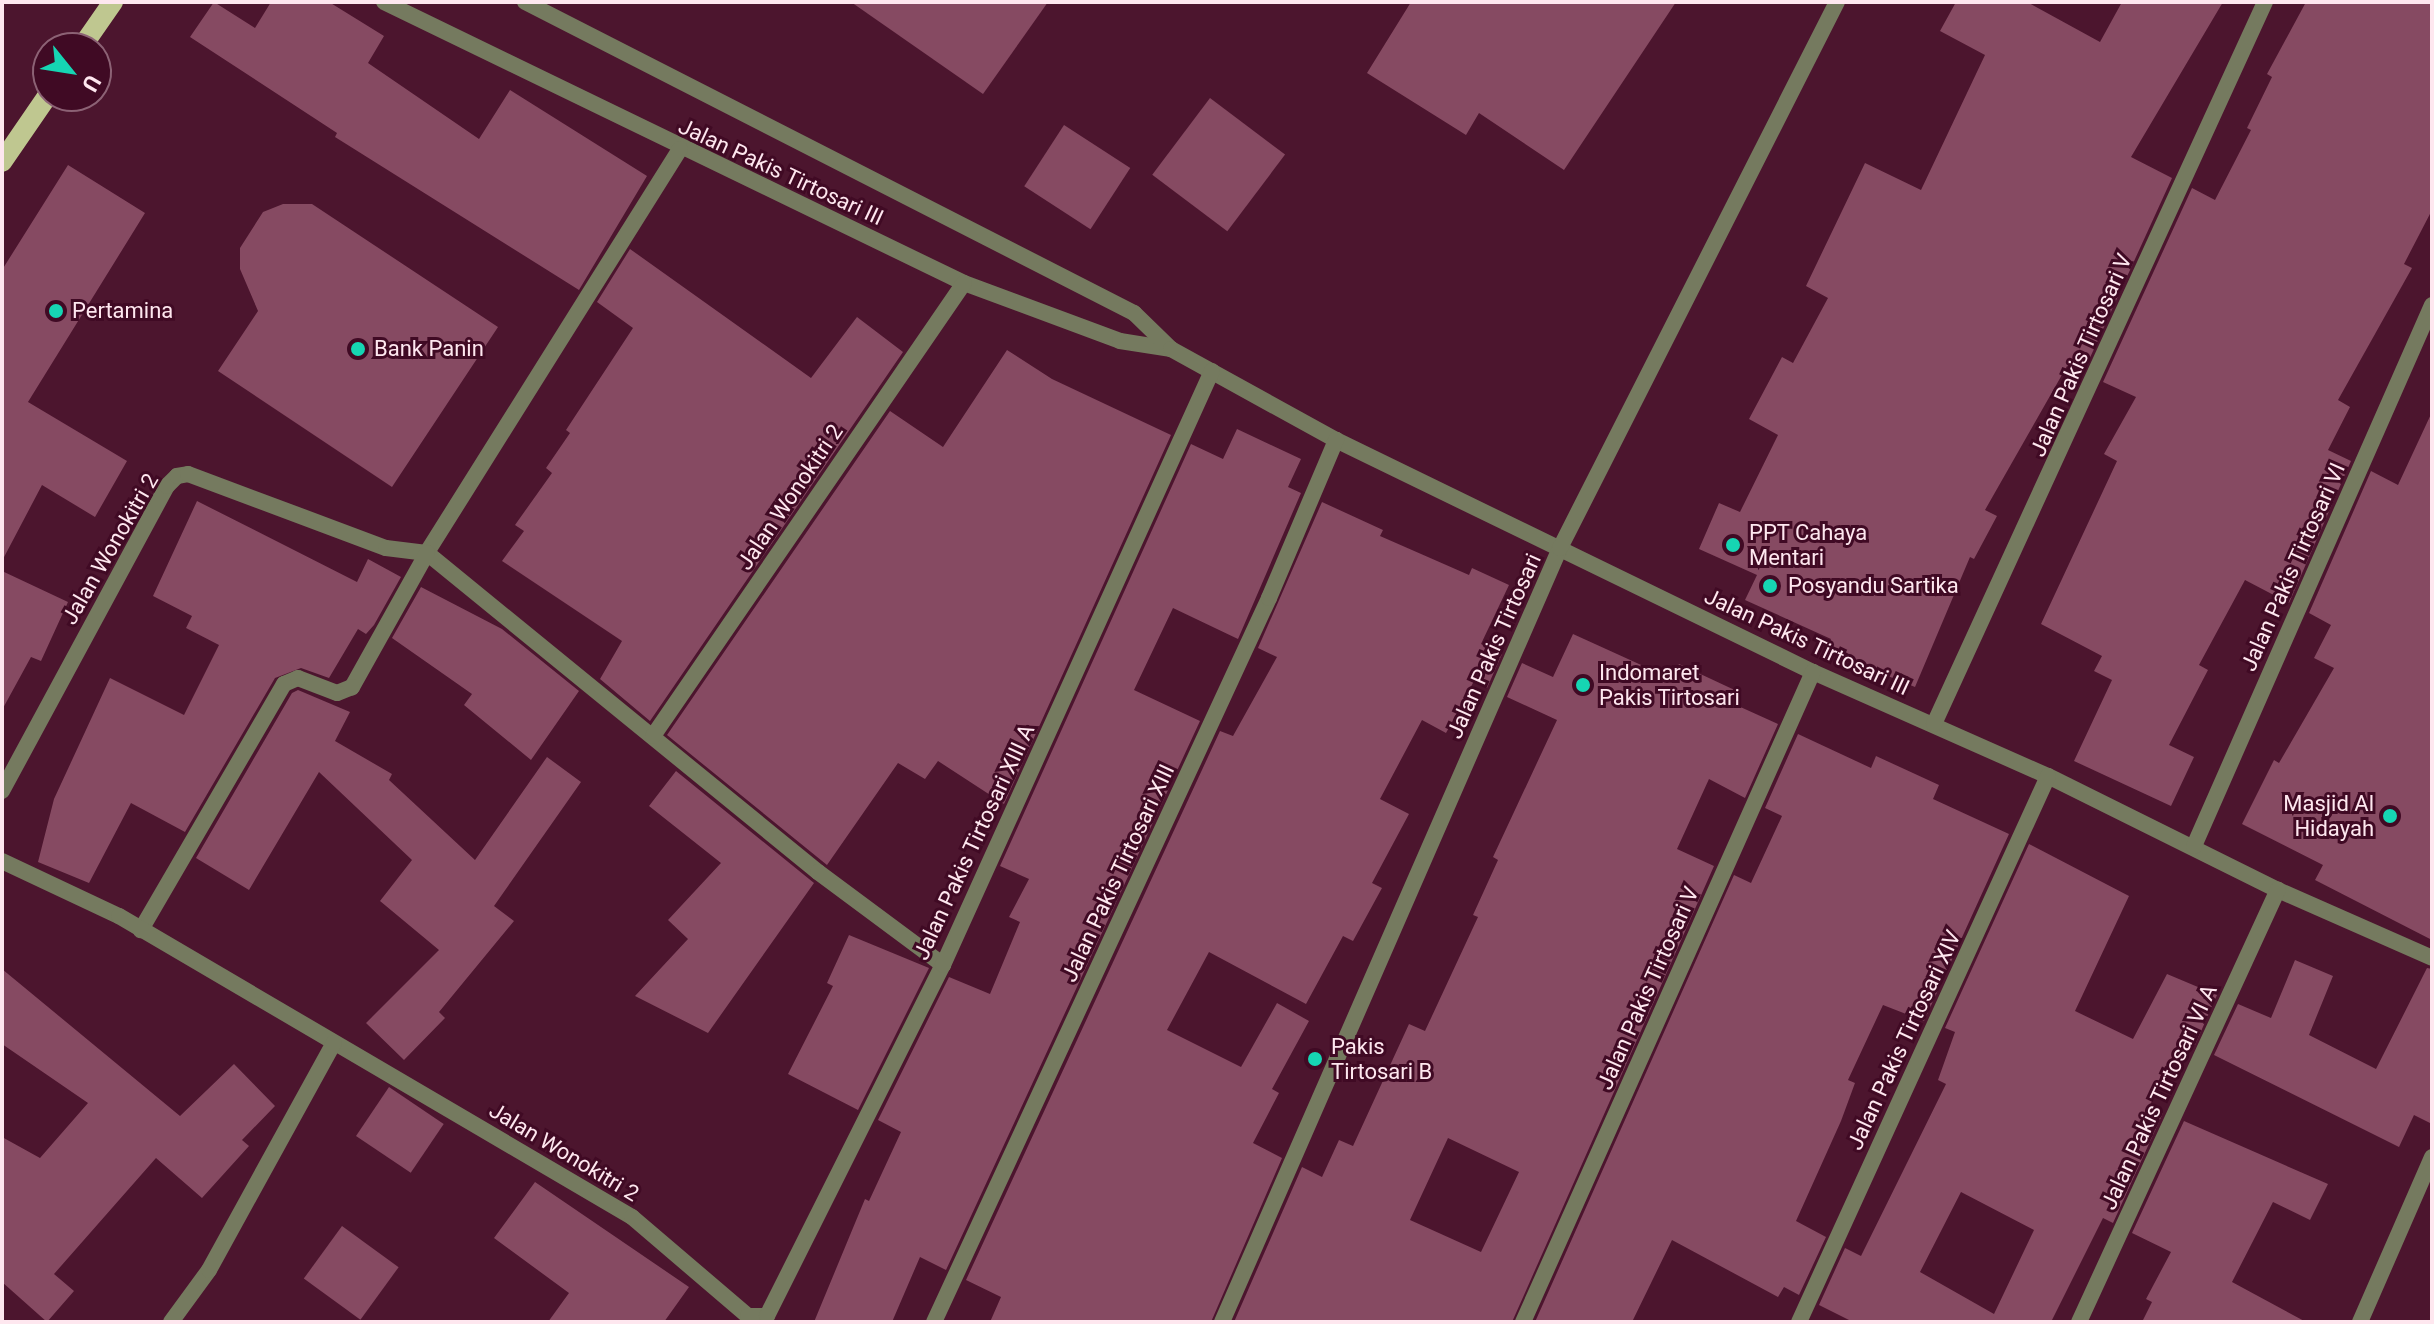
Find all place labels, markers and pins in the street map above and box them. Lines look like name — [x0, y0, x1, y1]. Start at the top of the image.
place label: Pertamina — [72, 298, 173, 324]
marker: Pertamina — [47, 302, 65, 320]
place label: Bank Panin — [374, 336, 484, 362]
marker: Bank Panin — [349, 340, 367, 358]
place label: PPT Cahaya Mentari — [1749, 519, 1868, 570]
marker: PPT Cahaya Mentari — [1724, 536, 1742, 554]
place label: Posyandu Sartika — [1788, 573, 1959, 599]
marker: Posyandu Sartika — [1759, 575, 1781, 597]
place label: Indomaret Pakis Tirtosari — [1599, 659, 1740, 710]
marker: Indomaret Pakis Tirtosari — [1574, 676, 1592, 694]
place label: Masjid Al Hidayah — [2283, 790, 2374, 842]
marker: Masjid Al Hidayah — [2381, 807, 2399, 825]
place label: Pakis Tirtosari B — [1331, 1033, 1432, 1084]
marker: Pakis Tirtosari B — [1306, 1050, 1324, 1068]

